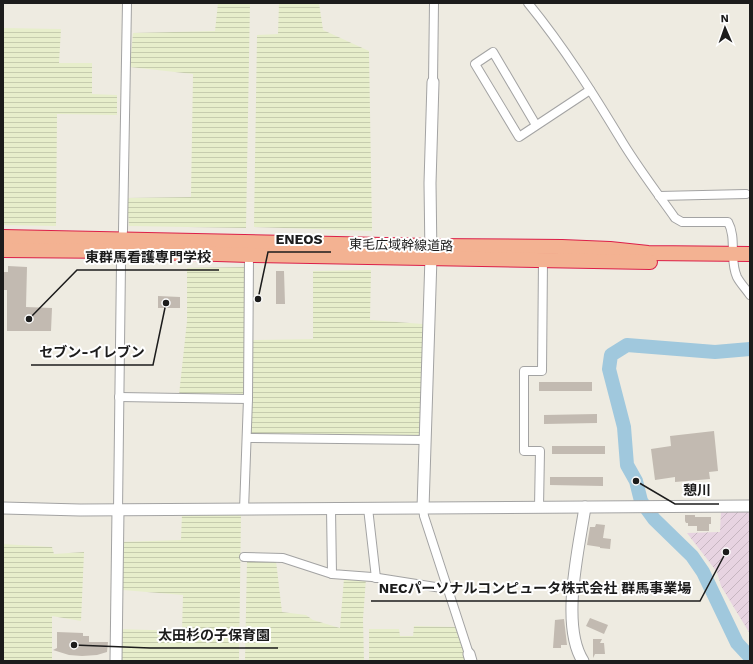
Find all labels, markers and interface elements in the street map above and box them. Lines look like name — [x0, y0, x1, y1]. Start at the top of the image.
north arrow — [705, 8, 745, 48]
text: N — [720, 12, 729, 25]
callout: ENEOS — [268, 226, 331, 252]
text: ENEOS — [275, 231, 323, 247]
street label: 東毛広域幹線道路 — [349, 237, 453, 253]
callout: 東群馬看護専門学校 — [77, 244, 219, 270]
text: 東群馬看護専門学校 — [85, 249, 211, 265]
callout: セブン-イレブン — [31, 339, 153, 365]
text: セブン-イレブン — [39, 344, 145, 360]
callout: 憩川 — [675, 478, 719, 504]
text: 憩川 — [683, 482, 711, 498]
callout: NECパーソナルコンピュータ株式会社 群馬事業場 — [371, 575, 700, 601]
text: NECパーソナルコンピュータ株式会社 群馬事業場 — [379, 580, 691, 596]
callout: 太田杉の子保育園 — [150, 622, 278, 648]
text: 太田杉の子保育園 — [158, 627, 270, 643]

